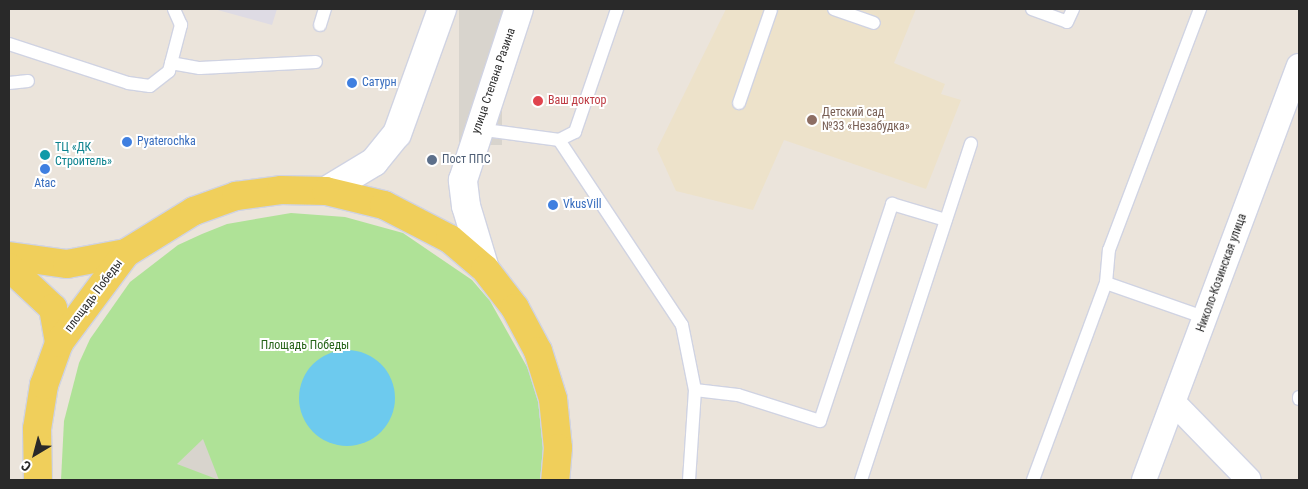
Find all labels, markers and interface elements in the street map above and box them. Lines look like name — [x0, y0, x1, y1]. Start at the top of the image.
street label: улица Степана Разина — [469, 26, 519, 136]
place label: Сатурн — [362, 76, 397, 90]
marker: Сатурн — [346, 77, 358, 89]
place label: Ваш доктор — [548, 94, 607, 108]
marker: Ваш доктор — [532, 95, 544, 107]
place label: Детский сад №33 «Незабудка» — [822, 106, 910, 134]
marker: Детский сад №33 «Незабудка» — [806, 114, 818, 126]
place label: Pyaterochka — [137, 135, 196, 149]
marker: Pyaterochka — [121, 136, 133, 148]
place label: ТЦ «ДК Строитель» — [55, 141, 112, 169]
marker: ТЦ «ДК Строитель» — [39, 149, 51, 161]
place label: Пост ППС — [442, 153, 491, 167]
marker: Пост ППС — [426, 154, 438, 166]
marker: Atac — [39, 163, 51, 175]
place label: Atac — [34, 177, 56, 191]
place label: VkusVill — [563, 198, 601, 212]
marker: VkusVill — [547, 199, 559, 211]
street label: Николо-Козинская улица — [1194, 212, 1250, 334]
street label: площадь Победы — [62, 257, 126, 335]
park label: Площадь Победы — [261, 339, 349, 353]
north arrow — [10, 429, 60, 479]
text: С — [18, 457, 34, 475]

